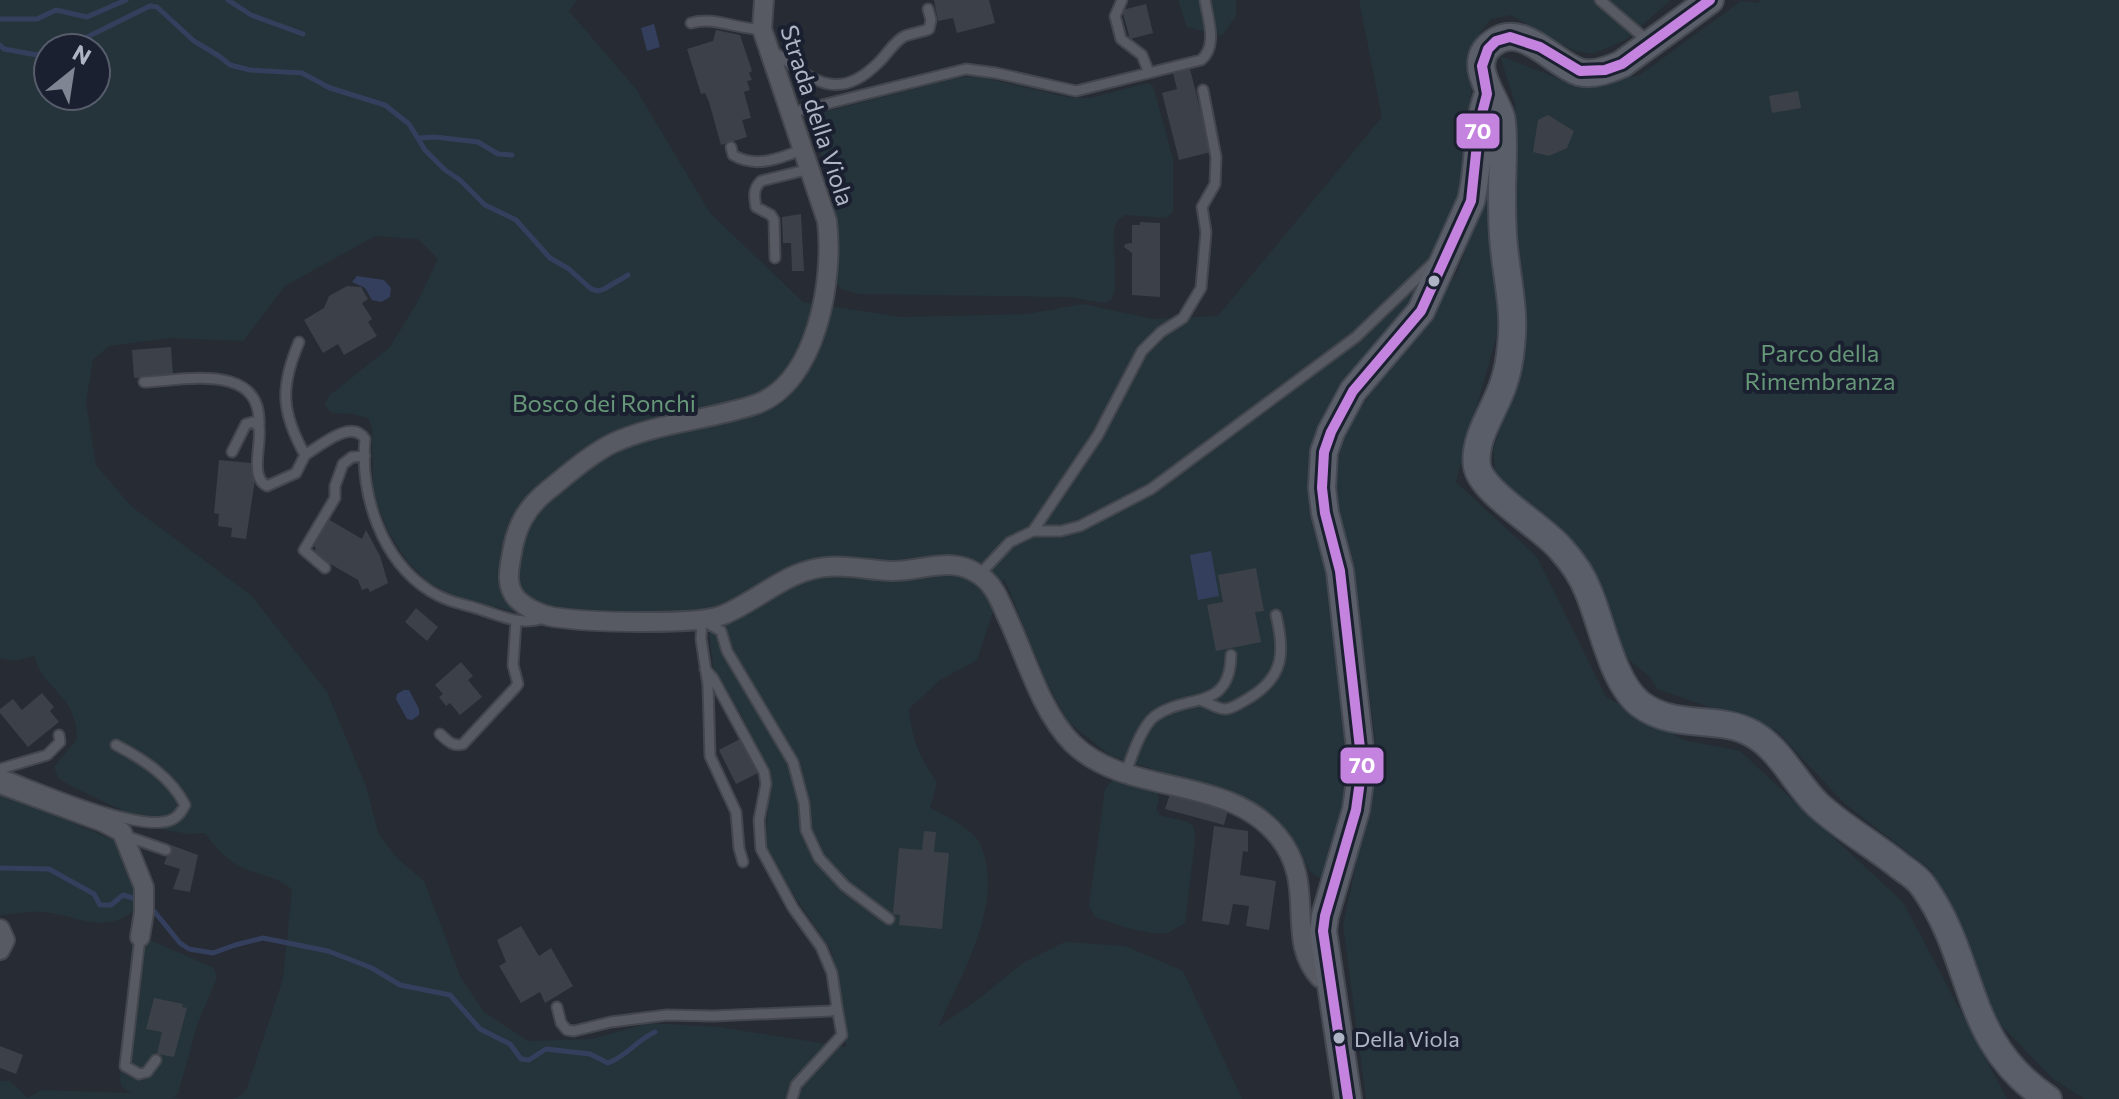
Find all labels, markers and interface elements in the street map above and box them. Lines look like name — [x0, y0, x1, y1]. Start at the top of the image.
street label: Strada della Viola — [775, 21, 861, 209]
north arrow — [32, 32, 112, 112]
text: N — [68, 38, 96, 70]
line badge: 70 — [1455, 112, 1501, 150]
text: 70 — [1465, 117, 1491, 144]
unlabelled marker — [1426, 273, 1442, 289]
park label: Parco della Rimembranza — [1744, 338, 1896, 395]
park label: Bosco dei Ronchi — [512, 388, 696, 417]
line badge: 70 — [1339, 746, 1385, 785]
text: 70 — [1349, 751, 1375, 778]
place label: Della Viola — [1354, 1025, 1460, 1052]
marker: Della Viola — [1331, 1030, 1347, 1046]

